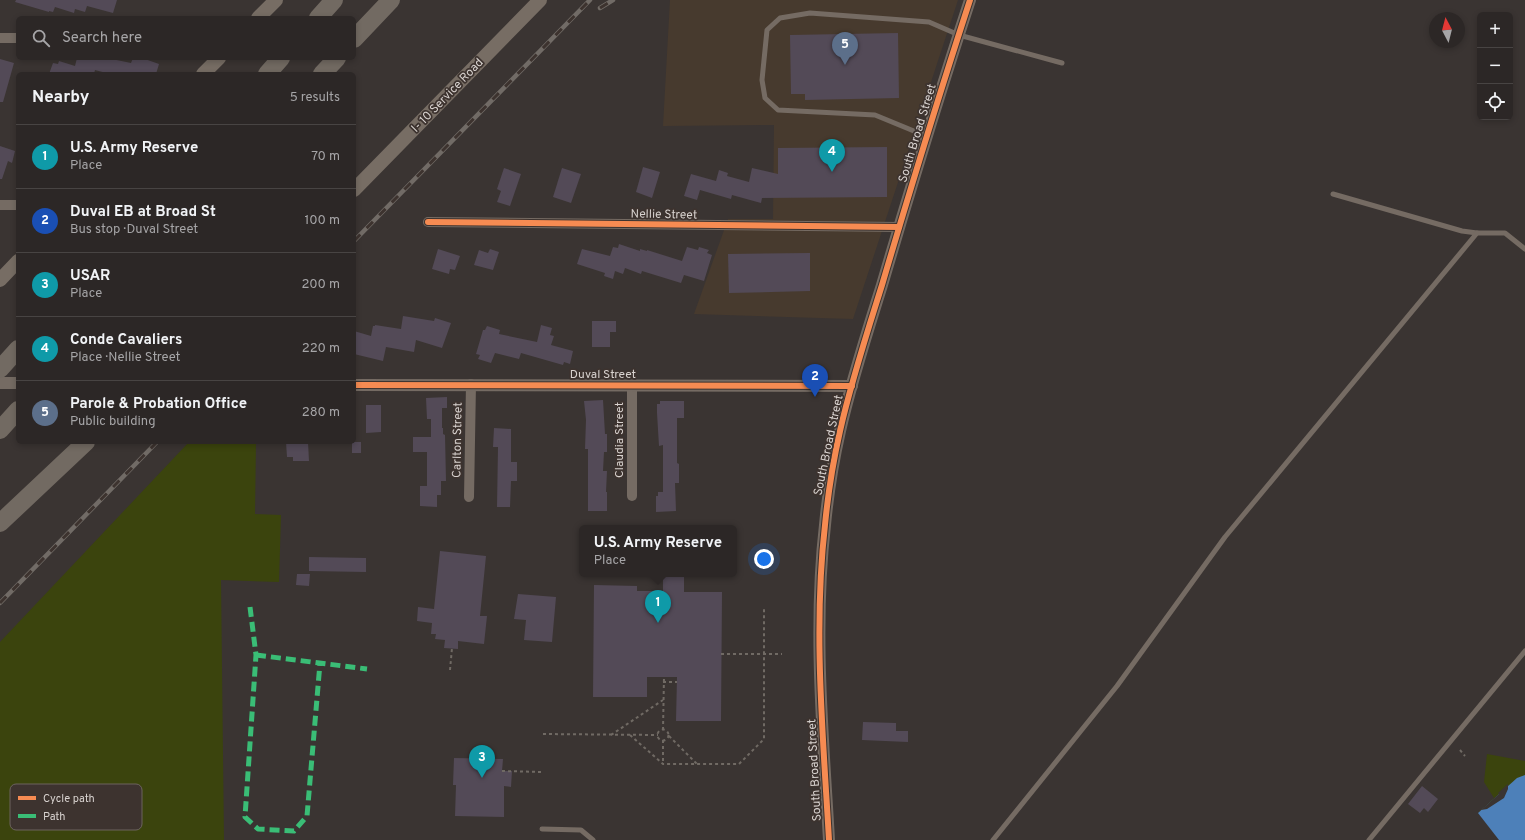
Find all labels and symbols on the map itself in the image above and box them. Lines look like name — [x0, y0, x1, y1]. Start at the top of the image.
north arrow — [1429, 12, 1465, 48]
pin: 5 — [832, 32, 858, 65]
street label: I- 10 Service Road — [408, 55, 487, 136]
street label: South Broad Street — [895, 82, 941, 185]
pin: 4 — [819, 139, 845, 172]
street label: Nellie Street — [631, 206, 697, 224]
pin: 2 — [802, 364, 828, 397]
street label: Duval Street — [570, 367, 636, 383]
street label: South Broad Street — [810, 393, 847, 497]
street label: Carlton Street — [449, 402, 467, 478]
street label: Claudia Street — [612, 402, 628, 478]
your location — [754, 549, 774, 569]
pin: 1 — [645, 590, 671, 623]
street label: South Broad Street — [804, 718, 826, 822]
pin: 3 — [469, 745, 495, 778]
legend — [10, 784, 142, 830]
text: Cycle path — [43, 792, 95, 806]
text: Path — [43, 810, 65, 824]

